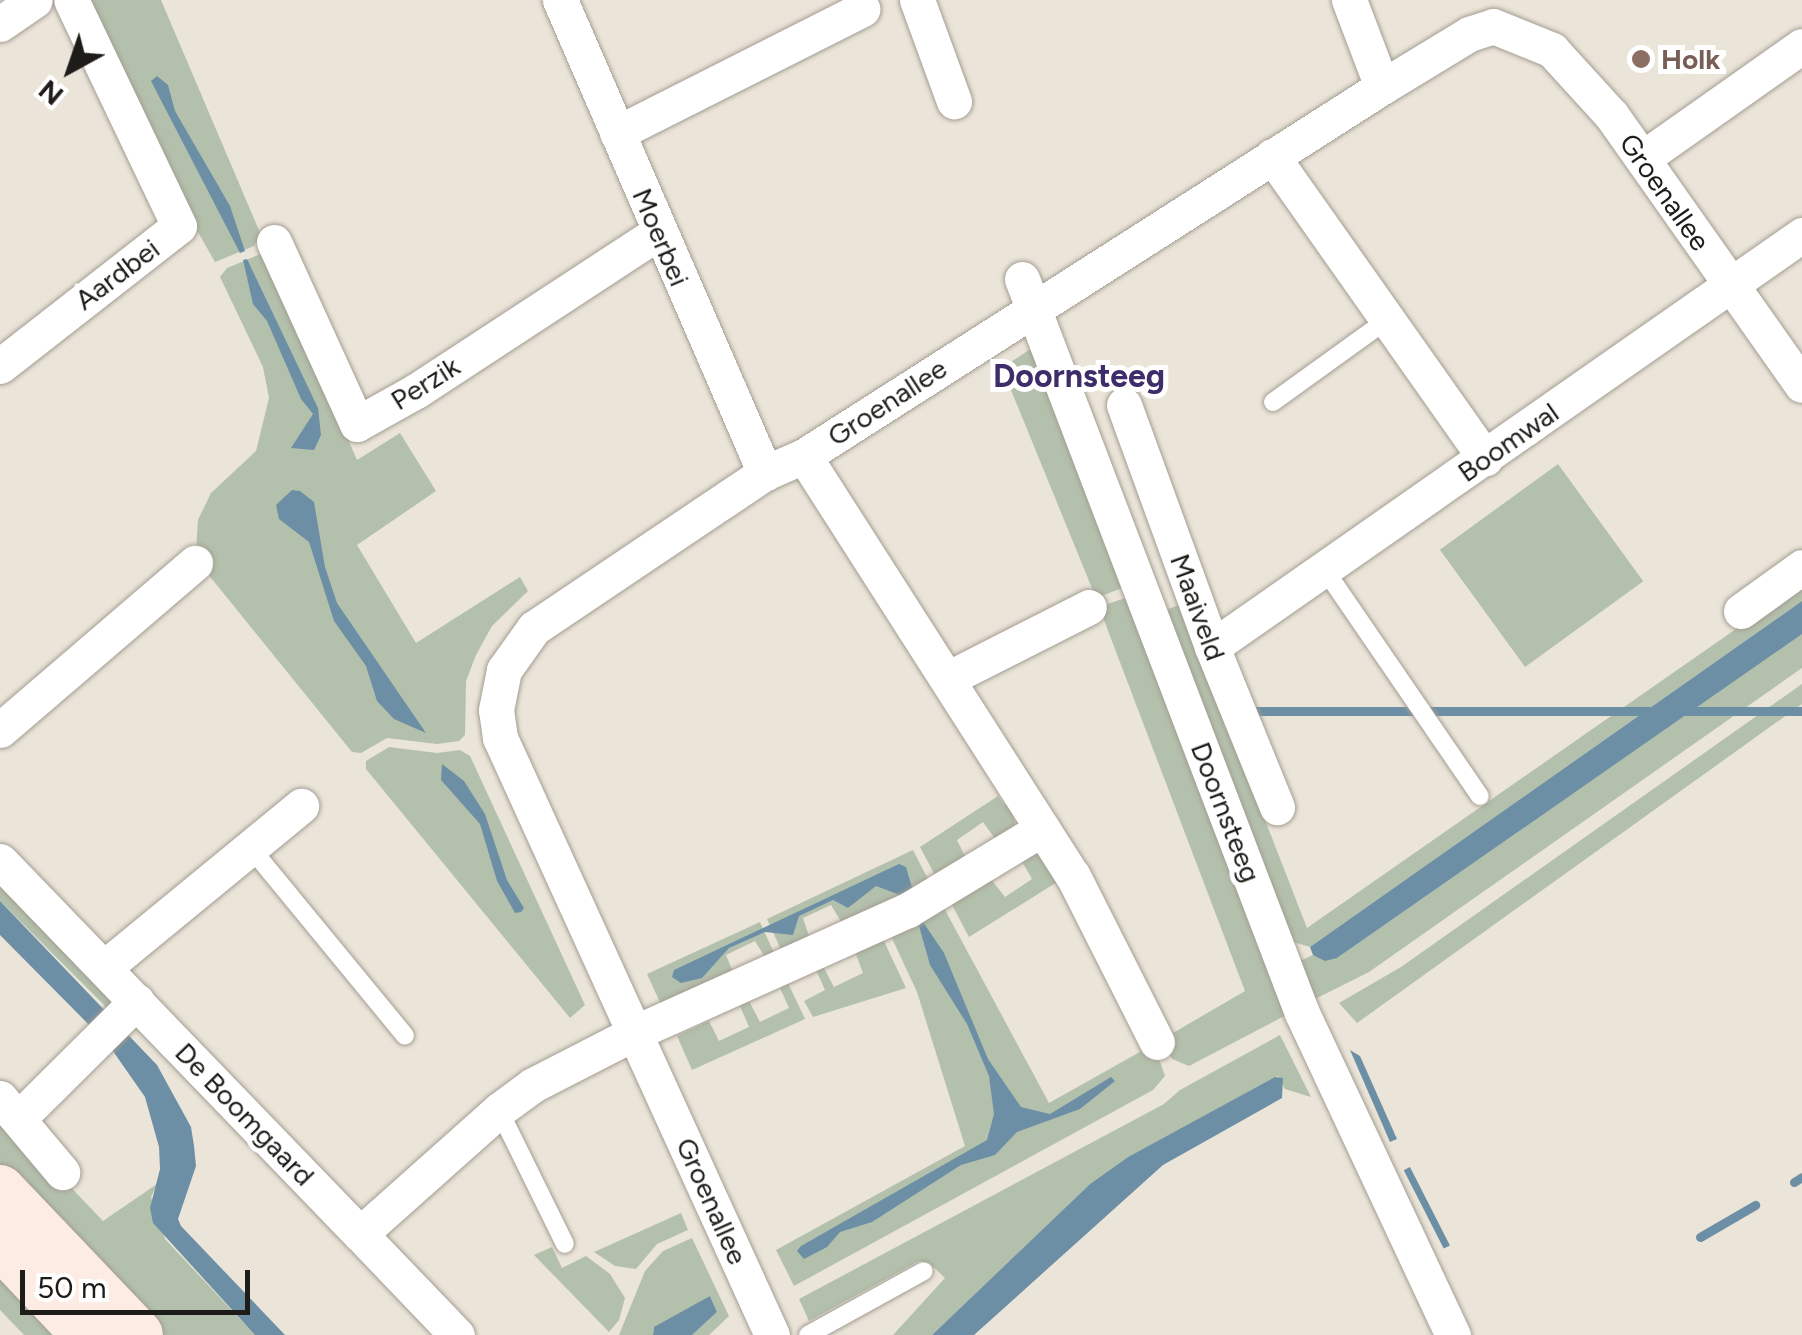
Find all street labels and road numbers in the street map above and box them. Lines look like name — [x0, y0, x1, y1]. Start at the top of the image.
street label: Groenallee — [1613, 127, 1717, 257]
street label: Moerbei — [625, 183, 697, 291]
street label: Aardbei — [68, 231, 166, 317]
street label: Perzik — [385, 349, 465, 417]
street label: Groenallee — [821, 351, 953, 453]
street label: Boomwal — [1451, 395, 1565, 489]
street label: Maaiveld — [1163, 549, 1233, 665]
street label: Doornsteeg — [1184, 737, 1268, 887]
street label: De Boomgaard — [168, 1036, 322, 1192]
street label: Groenallee — [669, 1132, 755, 1270]

